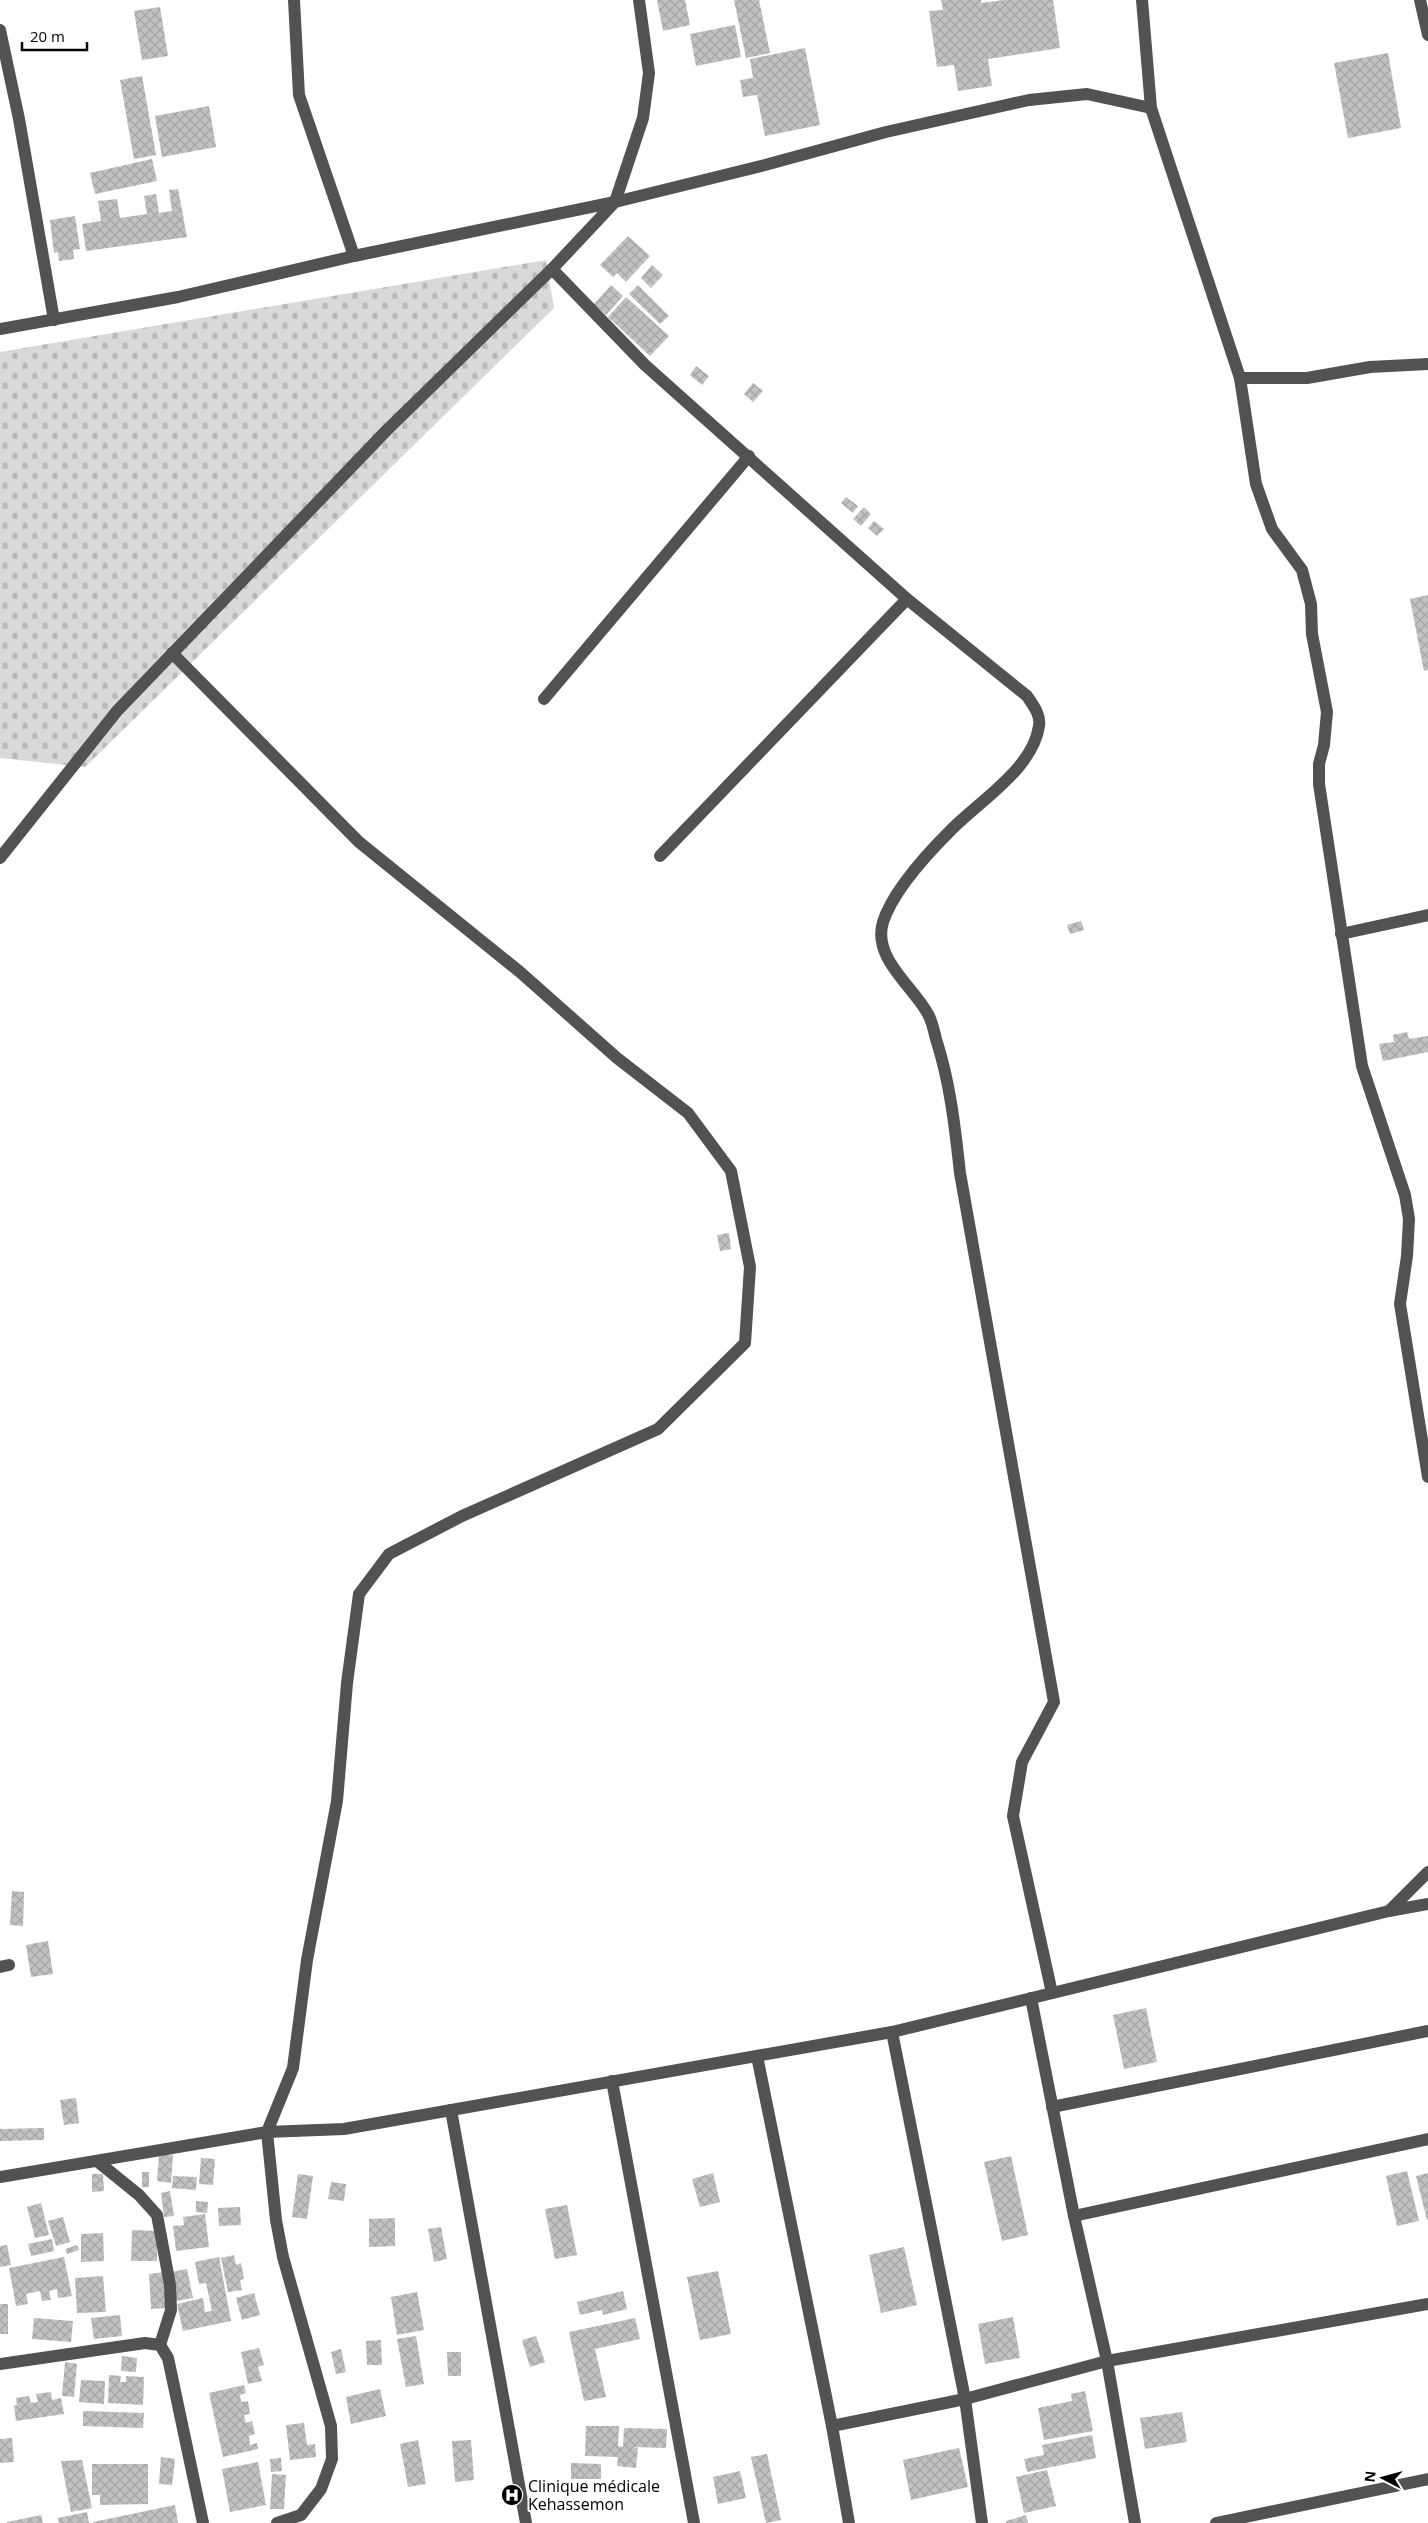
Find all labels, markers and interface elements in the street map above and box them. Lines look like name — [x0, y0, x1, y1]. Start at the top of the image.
scale bar — [22, 20, 88, 52]
text: 20 m — [30, 26, 65, 46]
north arrow — [1358, 2453, 1408, 2503]
text: N — [1360, 2470, 1380, 2483]
place label: Clinique médicale Kehassemon — [528, 2475, 660, 2515]
hospital icon: Clinique médicale Kehassemon — [500, 2483, 524, 2507]

